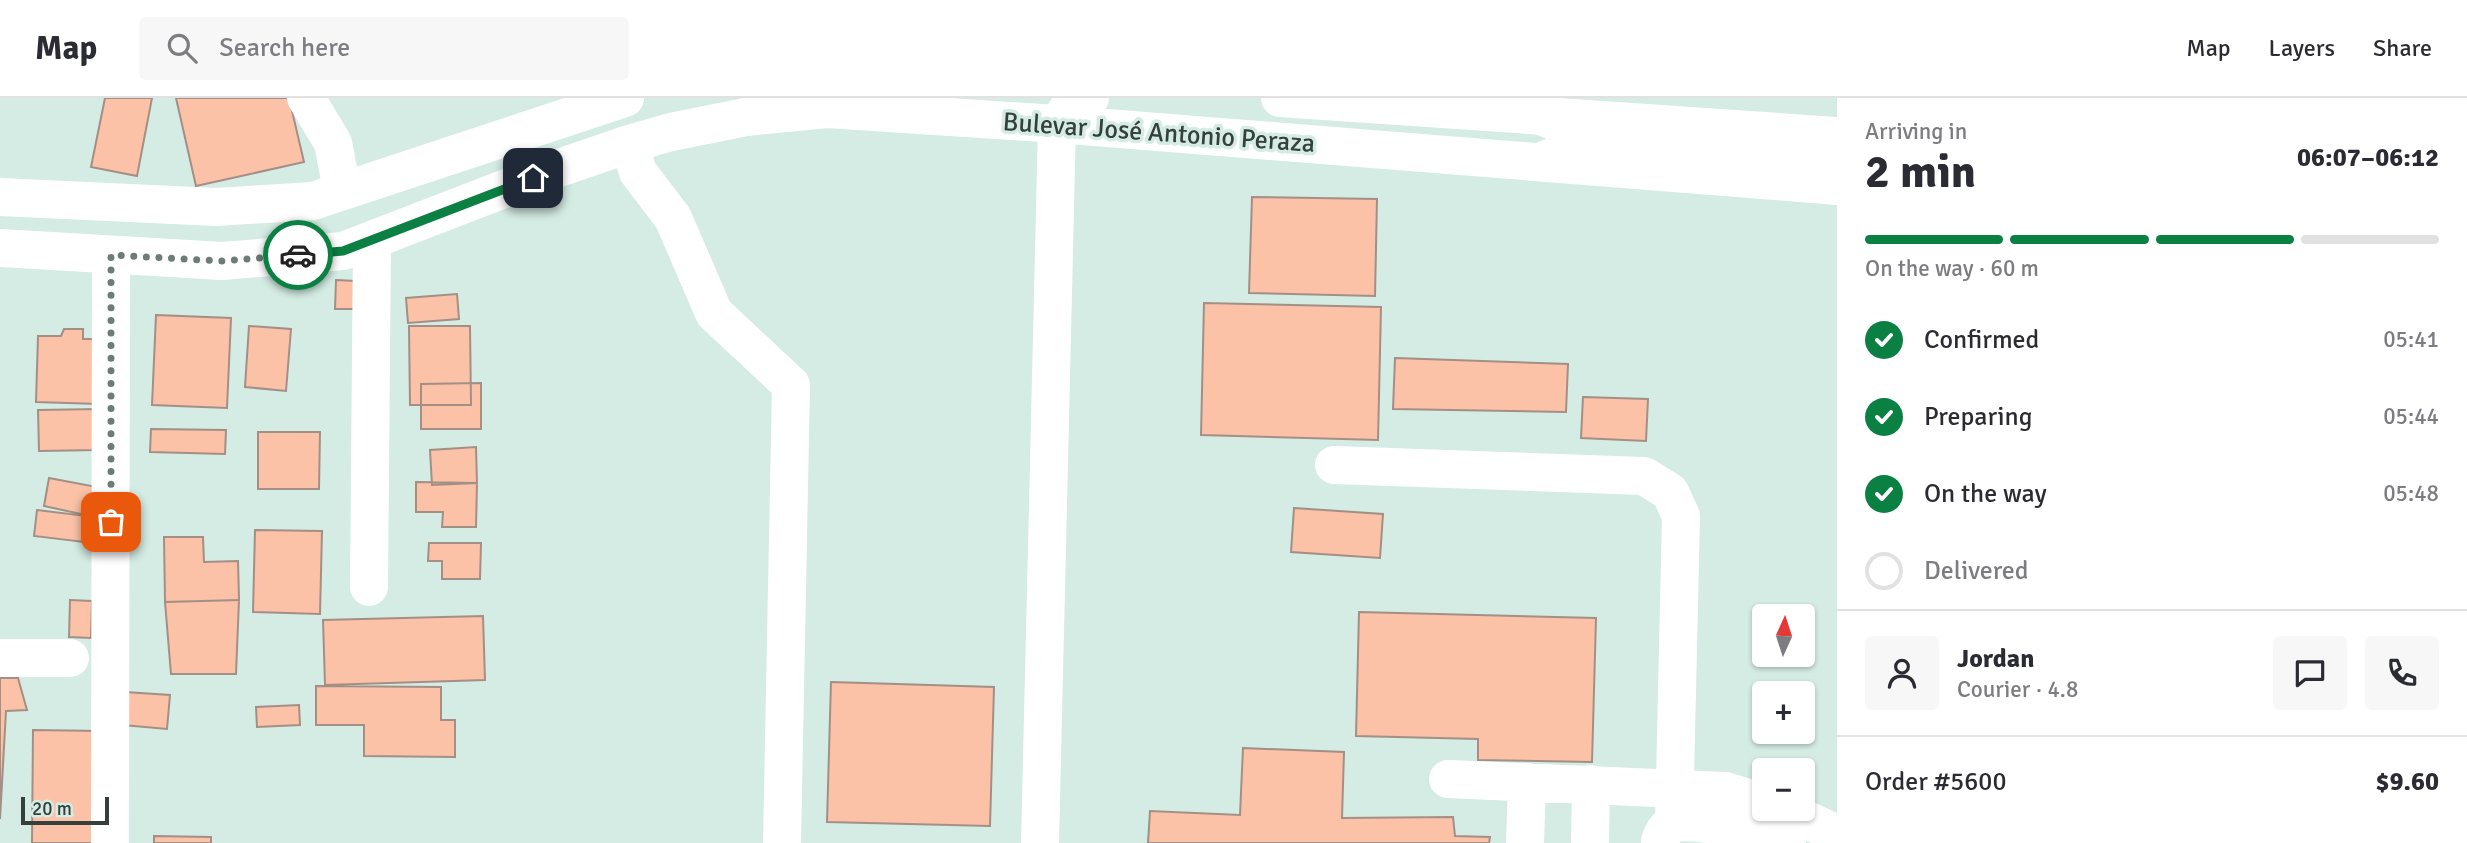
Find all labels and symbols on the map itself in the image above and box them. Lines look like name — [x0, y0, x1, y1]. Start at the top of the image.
street label: Bulevar José Antonio Peraza — [1002, 106, 1316, 160]
pin — [503, 148, 563, 208]
courier — [263, 220, 333, 290]
pin — [81, 492, 141, 552]
north arrow — [1752, 604, 1815, 667]
scale bar — [21, 794, 108, 826]

